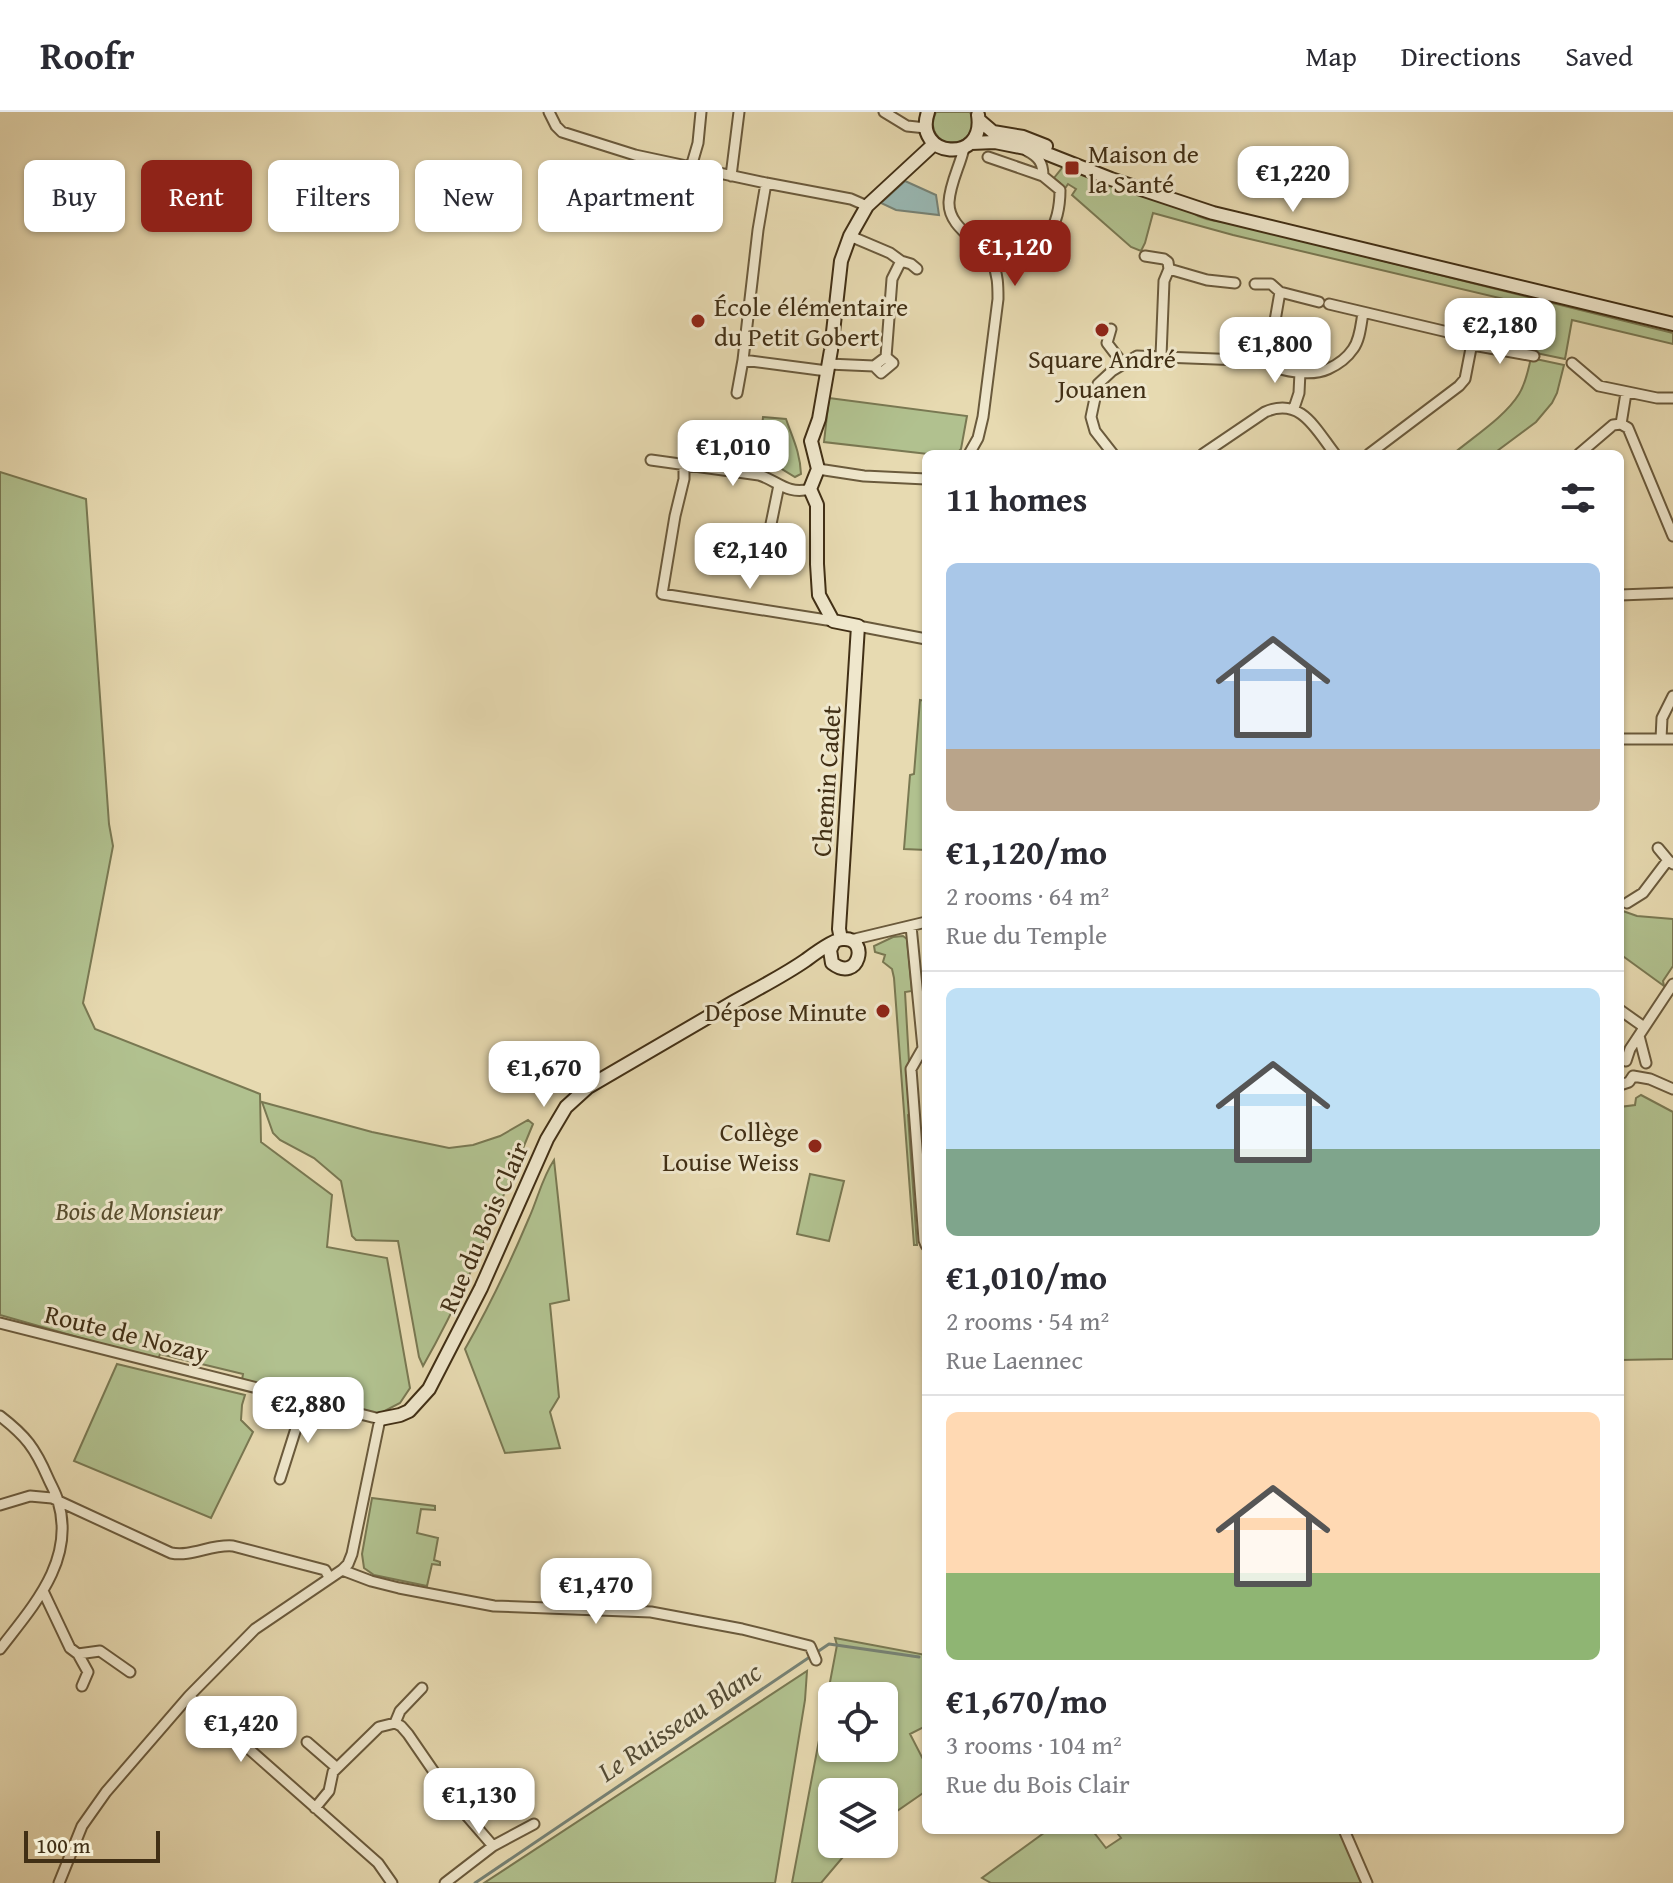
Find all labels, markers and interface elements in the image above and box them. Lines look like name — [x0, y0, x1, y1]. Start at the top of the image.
text: Roofr — [40, 27, 135, 83]
text: Map — [1305, 35, 1357, 76]
text: Directions — [1401, 35, 1521, 76]
text: Saved — [1565, 35, 1633, 76]
place label: Maison de la Santé — [1088, 134, 1199, 203]
pin: €1,220 — [1228, 146, 1358, 214]
text: €1,220 — [1256, 152, 1330, 191]
marker: Maison de la Santé — [1063, 159, 1081, 177]
chip: Buy — [24, 160, 125, 232]
chip: Rent — [141, 160, 252, 232]
chip: Filters — [268, 160, 399, 232]
chip: New — [415, 160, 522, 232]
chip: Apartment — [538, 160, 723, 232]
pin: €1,120 — [950, 220, 1080, 288]
text: €1,120 — [978, 226, 1052, 265]
place label: École élémentaire du Petit Gobert — [714, 287, 908, 356]
pin: €2,180 — [1435, 298, 1565, 366]
text: €2,180 — [1463, 304, 1537, 343]
marker: École élémentaire du Petit Gobert — [689, 312, 707, 330]
pin: €1,800 — [1210, 317, 1340, 385]
marker: Square André Jouanen — [1093, 321, 1111, 339]
text: €1,800 — [1238, 323, 1312, 362]
place label: Square André Jouanen — [1028, 339, 1176, 408]
pin: €1,010 — [668, 420, 798, 488]
text: €1,010 — [696, 426, 770, 465]
text: 11 homes — [946, 474, 1087, 523]
icon: filters — [1556, 476, 1600, 520]
pin: €2,140 — [685, 523, 815, 591]
text: €2,140 — [713, 529, 787, 568]
icon: home — [1201, 615, 1345, 759]
street label: Chemin Cadet — [801, 704, 851, 858]
text: €1,120/mo — [946, 827, 1107, 876]
text: 2 rooms · 64 m² — [946, 876, 1109, 915]
text: Rue du Temple — [946, 915, 1107, 954]
place label: Dépose Minute — [705, 992, 867, 1031]
marker: Dépose Minute — [874, 1002, 892, 1020]
icon: home — [1201, 1040, 1345, 1184]
pin: €1,670 — [479, 1041, 609, 1109]
text: €1,670 — [507, 1047, 581, 1086]
place label: Collège Louise Weiss — [662, 1112, 799, 1181]
street label: Rue du Bois Clair — [428, 1135, 538, 1319]
marker: Collège Louise Weiss — [806, 1137, 824, 1155]
park label: Bois de Monsieur — [54, 1191, 224, 1230]
text: €1,010/mo — [946, 1252, 1107, 1301]
street label: Route de Nozay — [41, 1294, 213, 1372]
text: 2 rooms · 54 m² — [946, 1301, 1109, 1340]
text: Rue Laennec — [946, 1340, 1083, 1379]
pin: €2,880 — [243, 1377, 373, 1445]
text: €2,880 — [271, 1383, 345, 1422]
icon: home — [1201, 1464, 1345, 1608]
pin: €1,470 — [531, 1558, 661, 1626]
text: €1,470 — [559, 1564, 633, 1603]
water label: Le Ruisseau Blanc — [588, 1650, 770, 1792]
text: €1,670/mo — [946, 1676, 1107, 1725]
map controls — [818, 1682, 898, 1858]
button: locate — [818, 1682, 898, 1762]
pin: €1,420 — [176, 1696, 306, 1764]
text: €1,420 — [204, 1702, 278, 1741]
text: 3 rooms · 104 m² — [946, 1725, 1122, 1764]
text: Rue du Bois Clair — [946, 1764, 1130, 1803]
pin: €1,130 — [414, 1768, 544, 1836]
text: €1,130 — [442, 1774, 516, 1813]
button: layers — [818, 1778, 898, 1858]
scale bar — [24, 1827, 160, 1863]
text: 100 m — [36, 1829, 91, 1861]

